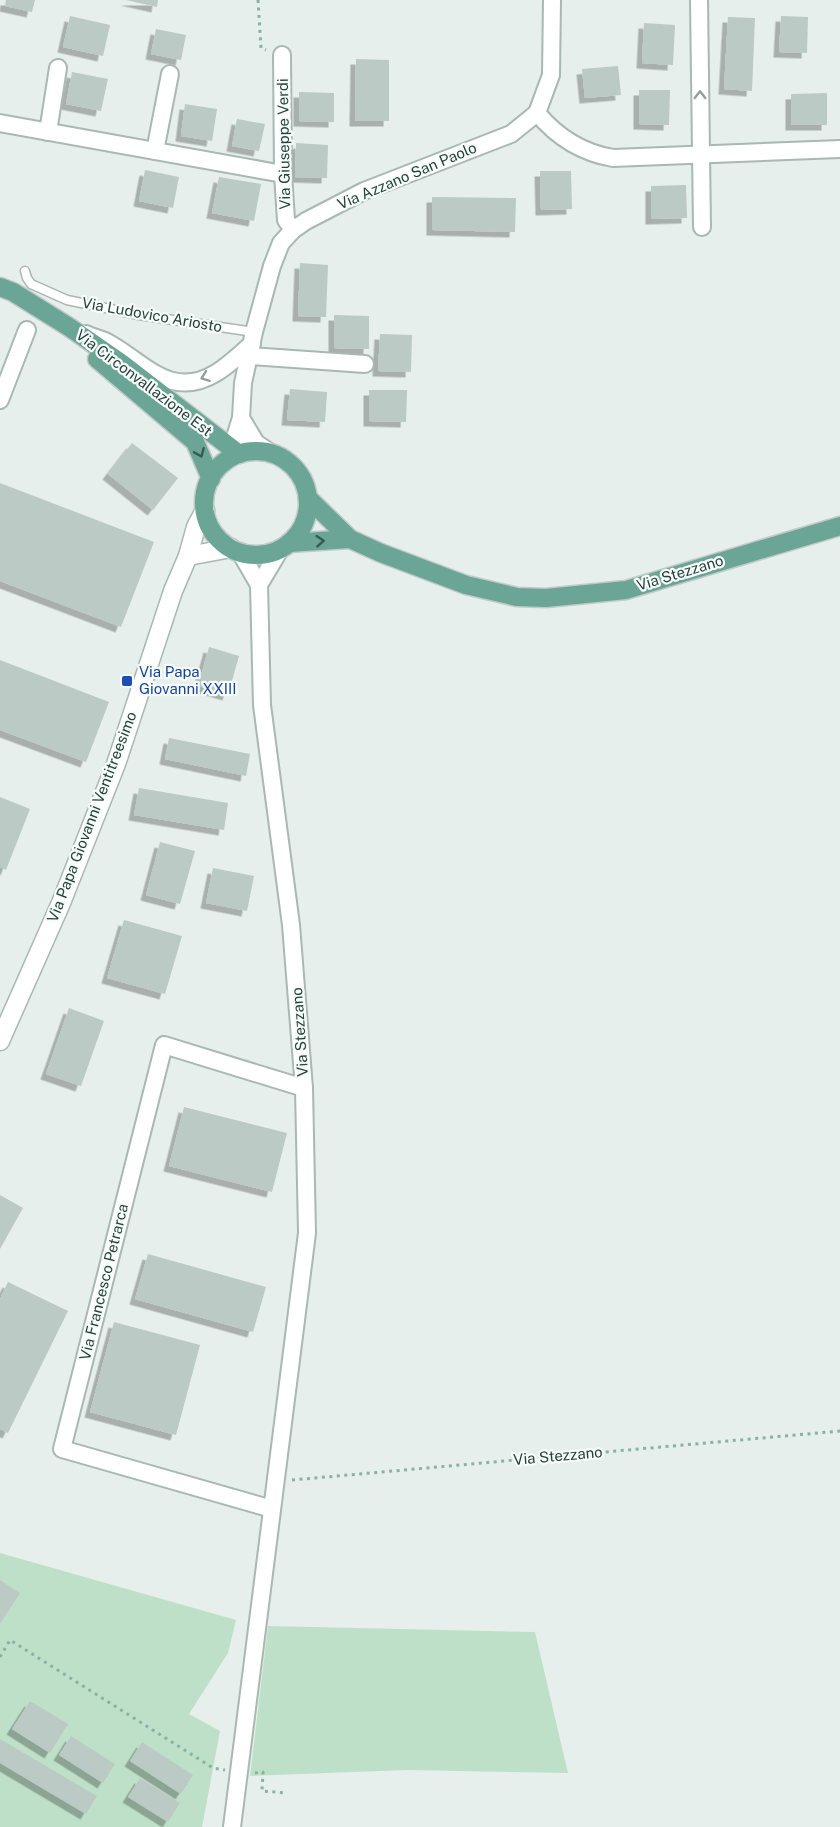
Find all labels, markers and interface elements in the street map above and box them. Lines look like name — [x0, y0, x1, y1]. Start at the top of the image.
street label: Via Giuseppe Verdi — [274, 78, 293, 210]
one-way arrow — [694, 90, 706, 99]
street label: Via Azzano San Paolo — [335, 139, 479, 213]
street label: Via Ludovico Ariosto — [81, 294, 223, 335]
street label: Via Circonvallazione Est — [73, 326, 216, 439]
one-way arrow — [200, 370, 211, 383]
one-way arrow — [193, 446, 205, 457]
one-way arrow — [315, 534, 324, 547]
street label: Via Stezzano — [635, 551, 725, 594]
place label: Via Papa Giovanni XXIII — [139, 663, 237, 697]
marker: Via Papa Giovanni XXIII — [120, 674, 134, 688]
street label: Via Papa Giovanni Ventitreesimo — [43, 709, 140, 925]
street label: Via Stezzano — [288, 987, 311, 1077]
street label: Via Francesco Petrarca — [76, 1202, 131, 1362]
street label: Via Stezzano — [513, 1443, 603, 1468]

